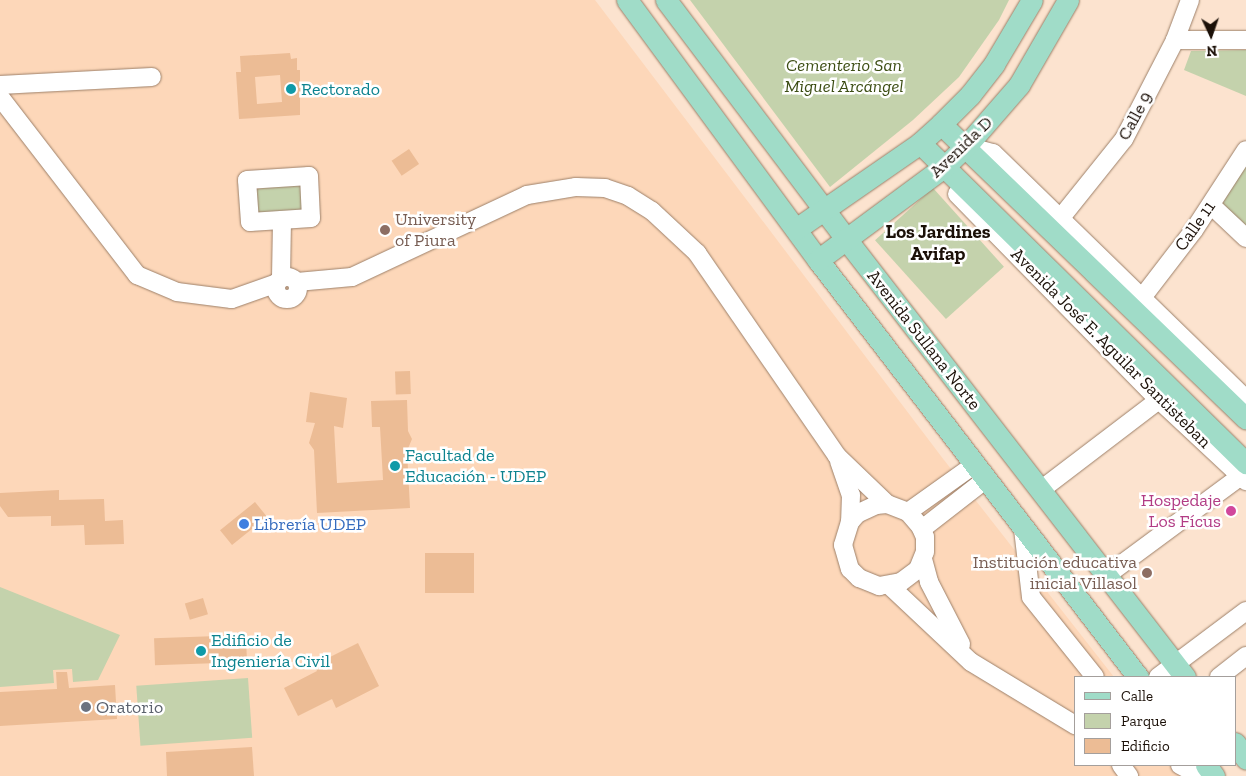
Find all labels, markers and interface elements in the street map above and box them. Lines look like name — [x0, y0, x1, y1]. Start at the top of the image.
north arrow — [1186, 10, 1236, 60]
text: N — [1206, 42, 1218, 59]
park label: Cementerio San Miguel Arcángel — [784, 55, 904, 98]
place label: Rectorado — [301, 78, 380, 100]
marker: Rectorado — [285, 83, 297, 95]
street label: Calle 9 — [1113, 88, 1157, 144]
street label: Avenida D — [925, 112, 997, 182]
street label: Calle 11 — [1170, 197, 1220, 255]
place label: University of Piura — [395, 209, 476, 252]
district label: Los Jardines Avifap — [885, 221, 991, 265]
marker: University of Piura — [379, 224, 391, 236]
street label: Avenida José E. Aguilar Santisteban — [1006, 243, 1216, 453]
street label: Avenida Sullana Norte — [863, 266, 985, 414]
place label: Facultad de Educación - UDEP — [405, 445, 546, 488]
marker: Facultad de Educación - UDEP — [389, 460, 401, 472]
place label: Hospedaje Los Fícus — [1141, 490, 1221, 532]
marker: Hospedaje Los Fícus — [1225, 505, 1237, 517]
place label: Librería UDEP — [254, 513, 366, 535]
marker: Librería UDEP — [238, 518, 250, 530]
place label: Institución educativa inicial Villasol — [973, 552, 1137, 594]
marker: Institución educativa inicial Villasol — [1141, 567, 1153, 579]
place label: Edificio de Ingeniería Civil — [211, 630, 330, 672]
marker: Edificio de Ingeniería Civil — [195, 645, 207, 657]
legend — [1074, 676, 1236, 766]
text: Calle — [1121, 687, 1153, 705]
place label: Oratorio — [96, 696, 163, 718]
marker: Oratorio — [80, 701, 92, 713]
text: Parque — [1121, 712, 1167, 730]
text: Edificio — [1121, 737, 1170, 755]

